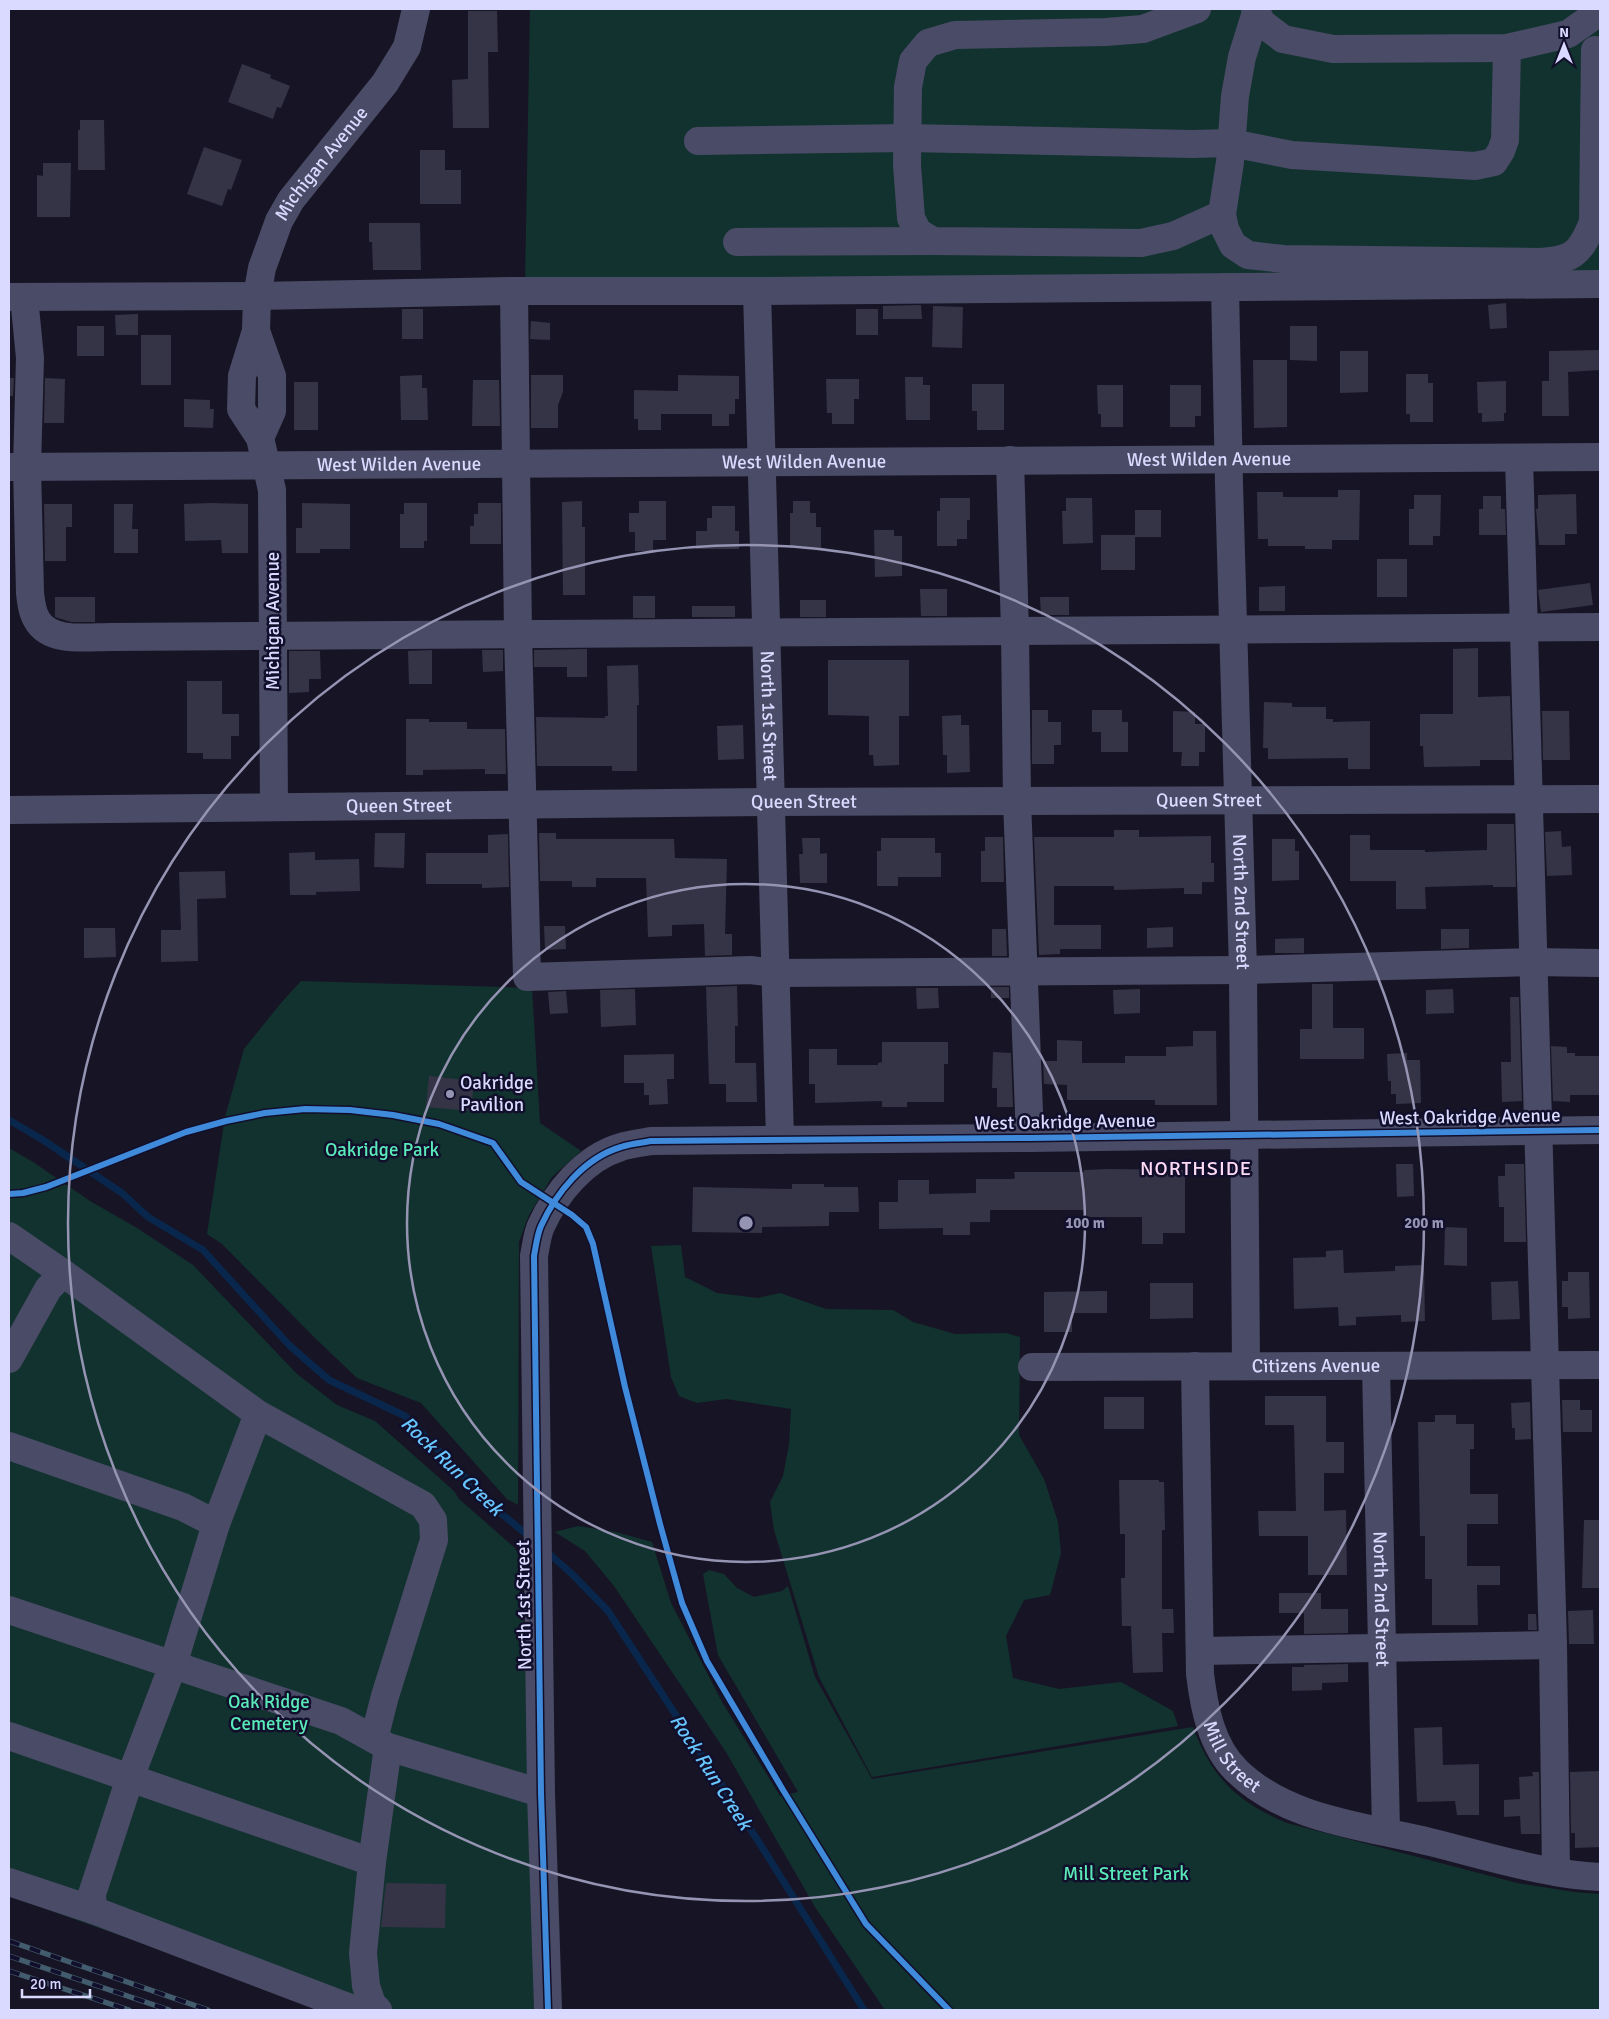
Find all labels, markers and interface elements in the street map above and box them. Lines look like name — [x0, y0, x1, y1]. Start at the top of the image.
north arrow — [1539, 20, 1589, 70]
text: N — [1559, 24, 1569, 41]
street label: Michigan Avenue — [270, 102, 373, 225]
street label: West Wilden Avenue — [1127, 447, 1291, 472]
street label: West Wilden Avenue — [722, 449, 886, 475]
street label: West Wilden Avenue — [317, 452, 481, 477]
street label: Michigan Avenue — [261, 552, 285, 690]
street label: North 1st Street — [755, 650, 782, 782]
street label: Queen Street — [1156, 788, 1262, 813]
street label: Queen Street — [751, 790, 857, 814]
street label: Queen Street — [346, 793, 452, 818]
street label: North 2nd Street — [1227, 834, 1255, 970]
place label: Oakridge Pavilion — [460, 1071, 534, 1117]
marker: Oakridge Pavilion — [444, 1088, 456, 1100]
street label: West Oakridge Avenue — [1379, 1103, 1561, 1131]
street label: West Oakridge Avenue — [974, 1108, 1156, 1136]
park label: Oakridge Park — [325, 1138, 440, 1162]
district label: NORTHSIDE — [1140, 1156, 1252, 1181]
centre of rings — [737, 1214, 755, 1232]
text: 100 m — [1065, 1214, 1105, 1232]
text: 200 m — [1404, 1214, 1444, 1232]
street label: Citizens Avenue — [1252, 1354, 1380, 1378]
water label: Rock Run Creek — [395, 1411, 510, 1523]
street label: North 2nd Street — [1368, 1531, 1394, 1667]
street label: North 1st Street — [511, 1539, 537, 1670]
park label: Oak Ridge Cemetery — [228, 1690, 310, 1736]
water label: Rock Run Creek — [664, 1709, 759, 1836]
street label: Mill Street — [1197, 1718, 1266, 1798]
park label: Mill Street Park — [1063, 1862, 1189, 1886]
scale bar — [22, 1966, 90, 1998]
text: 20 m — [30, 1975, 61, 1993]

